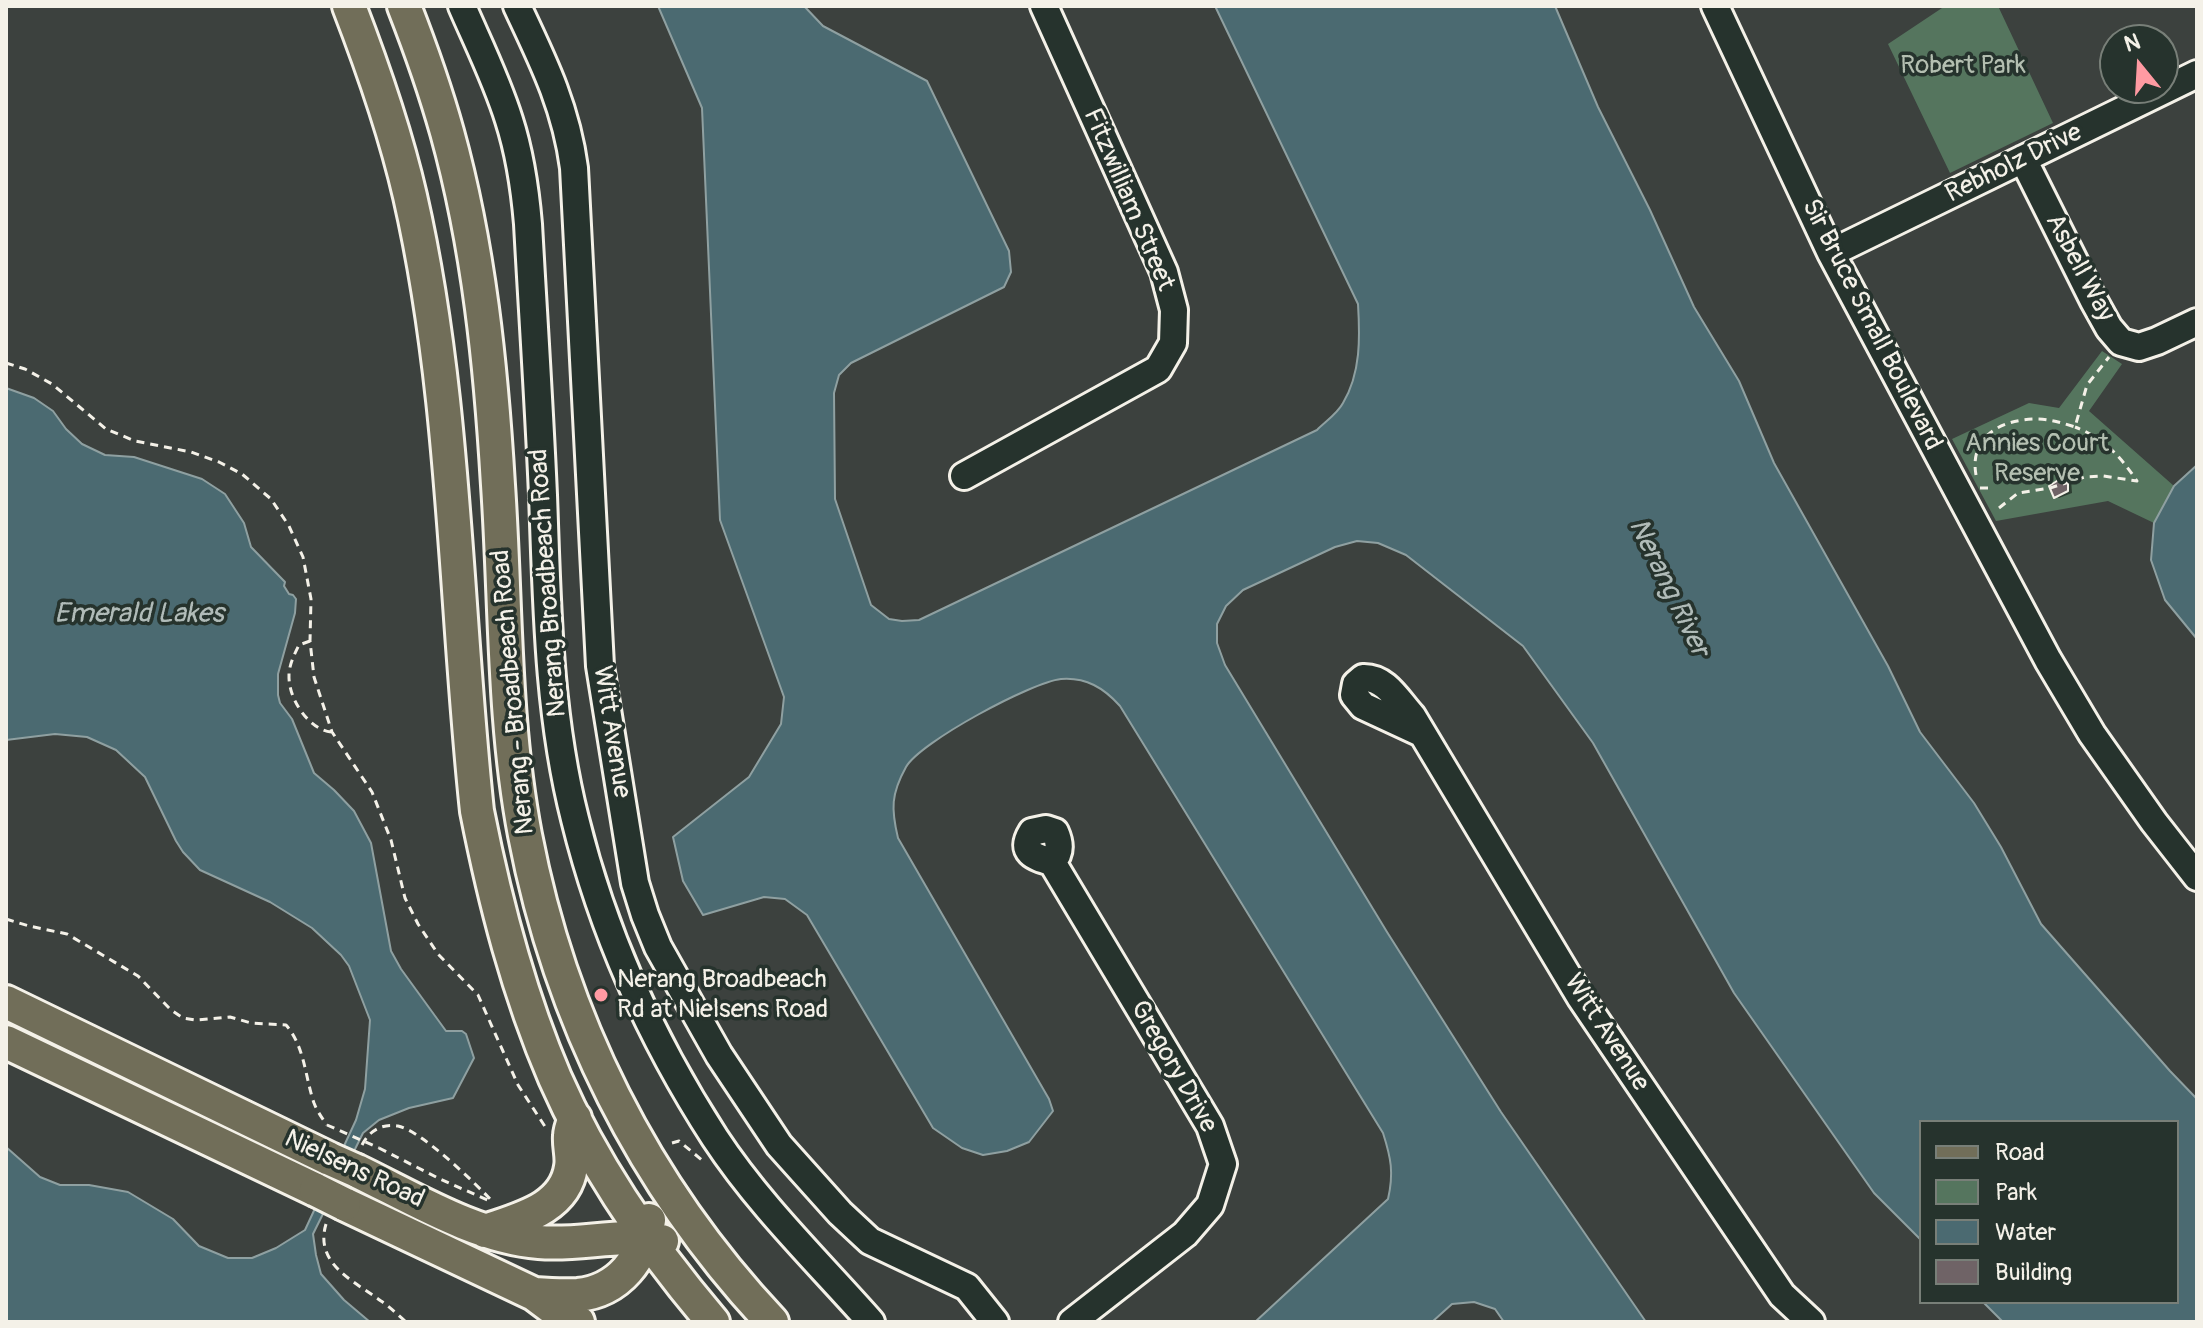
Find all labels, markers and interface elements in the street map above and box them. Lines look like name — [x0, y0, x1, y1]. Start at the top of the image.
north arrow — [2099, 24, 2179, 104]
text: N — [2121, 27, 2144, 59]
park label: Robert Park — [1900, 50, 2026, 82]
street label: Fitzwilliam Street — [1076, 104, 1180, 296]
street label: Rebholz Drive — [1941, 118, 2087, 210]
street label: Sir Bruce Small Boulevard — [1794, 194, 1948, 456]
street label: Asbell Way — [2038, 209, 2120, 327]
park label: Annies Court Reserve — [1965, 428, 2109, 490]
street label: Nerang Broadbeach Road — [524, 448, 574, 718]
water label: Nerang River — [1620, 514, 1716, 662]
street label: Nerang - Broadbeach Road — [486, 548, 542, 836]
water label: Emerald Lakes — [54, 598, 224, 632]
street label: Witt Avenue — [585, 664, 637, 800]
place label: Nerang Broadbeach Rd at Nielsens Road — [617, 964, 828, 1026]
street label: Witt Avenue — [1557, 969, 1655, 1097]
marker: Nerang Broadbeach Rd at Nielsens Road — [592, 986, 610, 1004]
street label: Gregory Drive — [1123, 995, 1223, 1139]
legend — [1919, 1120, 2179, 1304]
street label: Nielsens Road — [279, 1124, 429, 1216]
text: Road — [1995, 1138, 2045, 1167]
text: Park — [1995, 1178, 2037, 1207]
text: Water — [1995, 1218, 2056, 1247]
text: Building — [1995, 1258, 2072, 1287]

